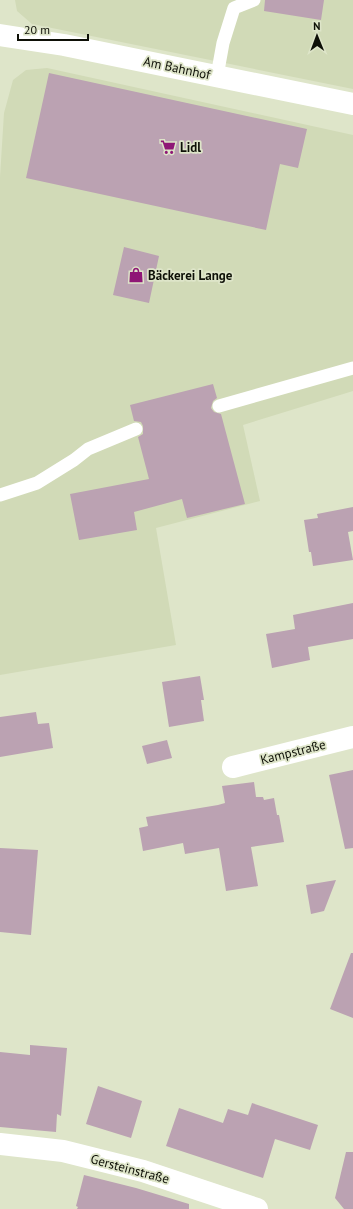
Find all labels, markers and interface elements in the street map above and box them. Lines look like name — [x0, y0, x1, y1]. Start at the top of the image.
scale bar — [18, 16, 88, 42]
north arrow — [297, 16, 337, 56]
text: N — [313, 19, 321, 33]
text: 20 m — [24, 22, 50, 37]
street label: Am Bahnhof — [142, 53, 213, 84]
supermarket icon: Lidl — [159, 138, 177, 156]
place label: Lidl — [180, 139, 201, 156]
shop icon: Bäckerei Lange — [127, 266, 145, 284]
place label: Bäckerei Lange — [148, 267, 233, 284]
street label: Kampstraße — [259, 736, 327, 768]
street label: Gersteinstraße — [89, 1150, 171, 1188]

